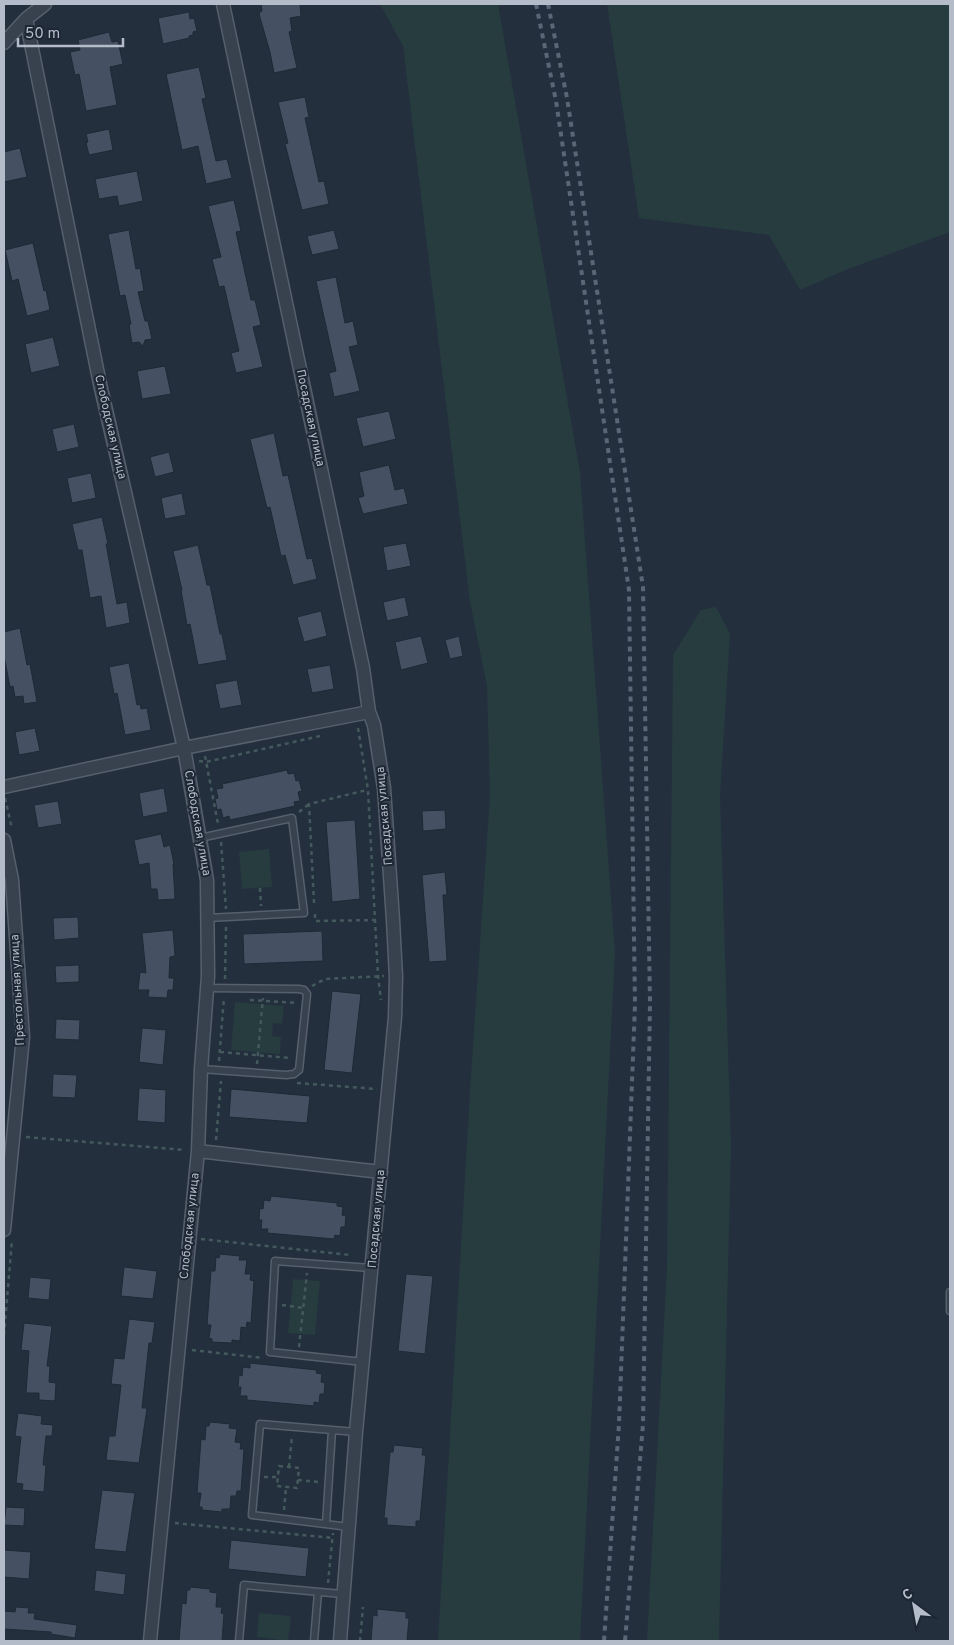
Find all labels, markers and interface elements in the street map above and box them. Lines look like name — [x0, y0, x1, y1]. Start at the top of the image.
scale bar — [18, 15, 122, 47]
text: 50 m — [25, 25, 60, 44]
street label: Посадская улица — [292, 368, 328, 468]
street label: Слободская улица — [90, 373, 130, 481]
street label: Посадская улица — [373, 766, 397, 866]
street label: Слободская улица — [180, 769, 214, 877]
street label: Престольная улица — [7, 934, 29, 1046]
street label: Посадская улица — [365, 1169, 389, 1269]
street label: Слободская улица — [176, 1172, 204, 1280]
north arrow — [889, 1580, 939, 1630]
text: С — [900, 1586, 916, 1605]

